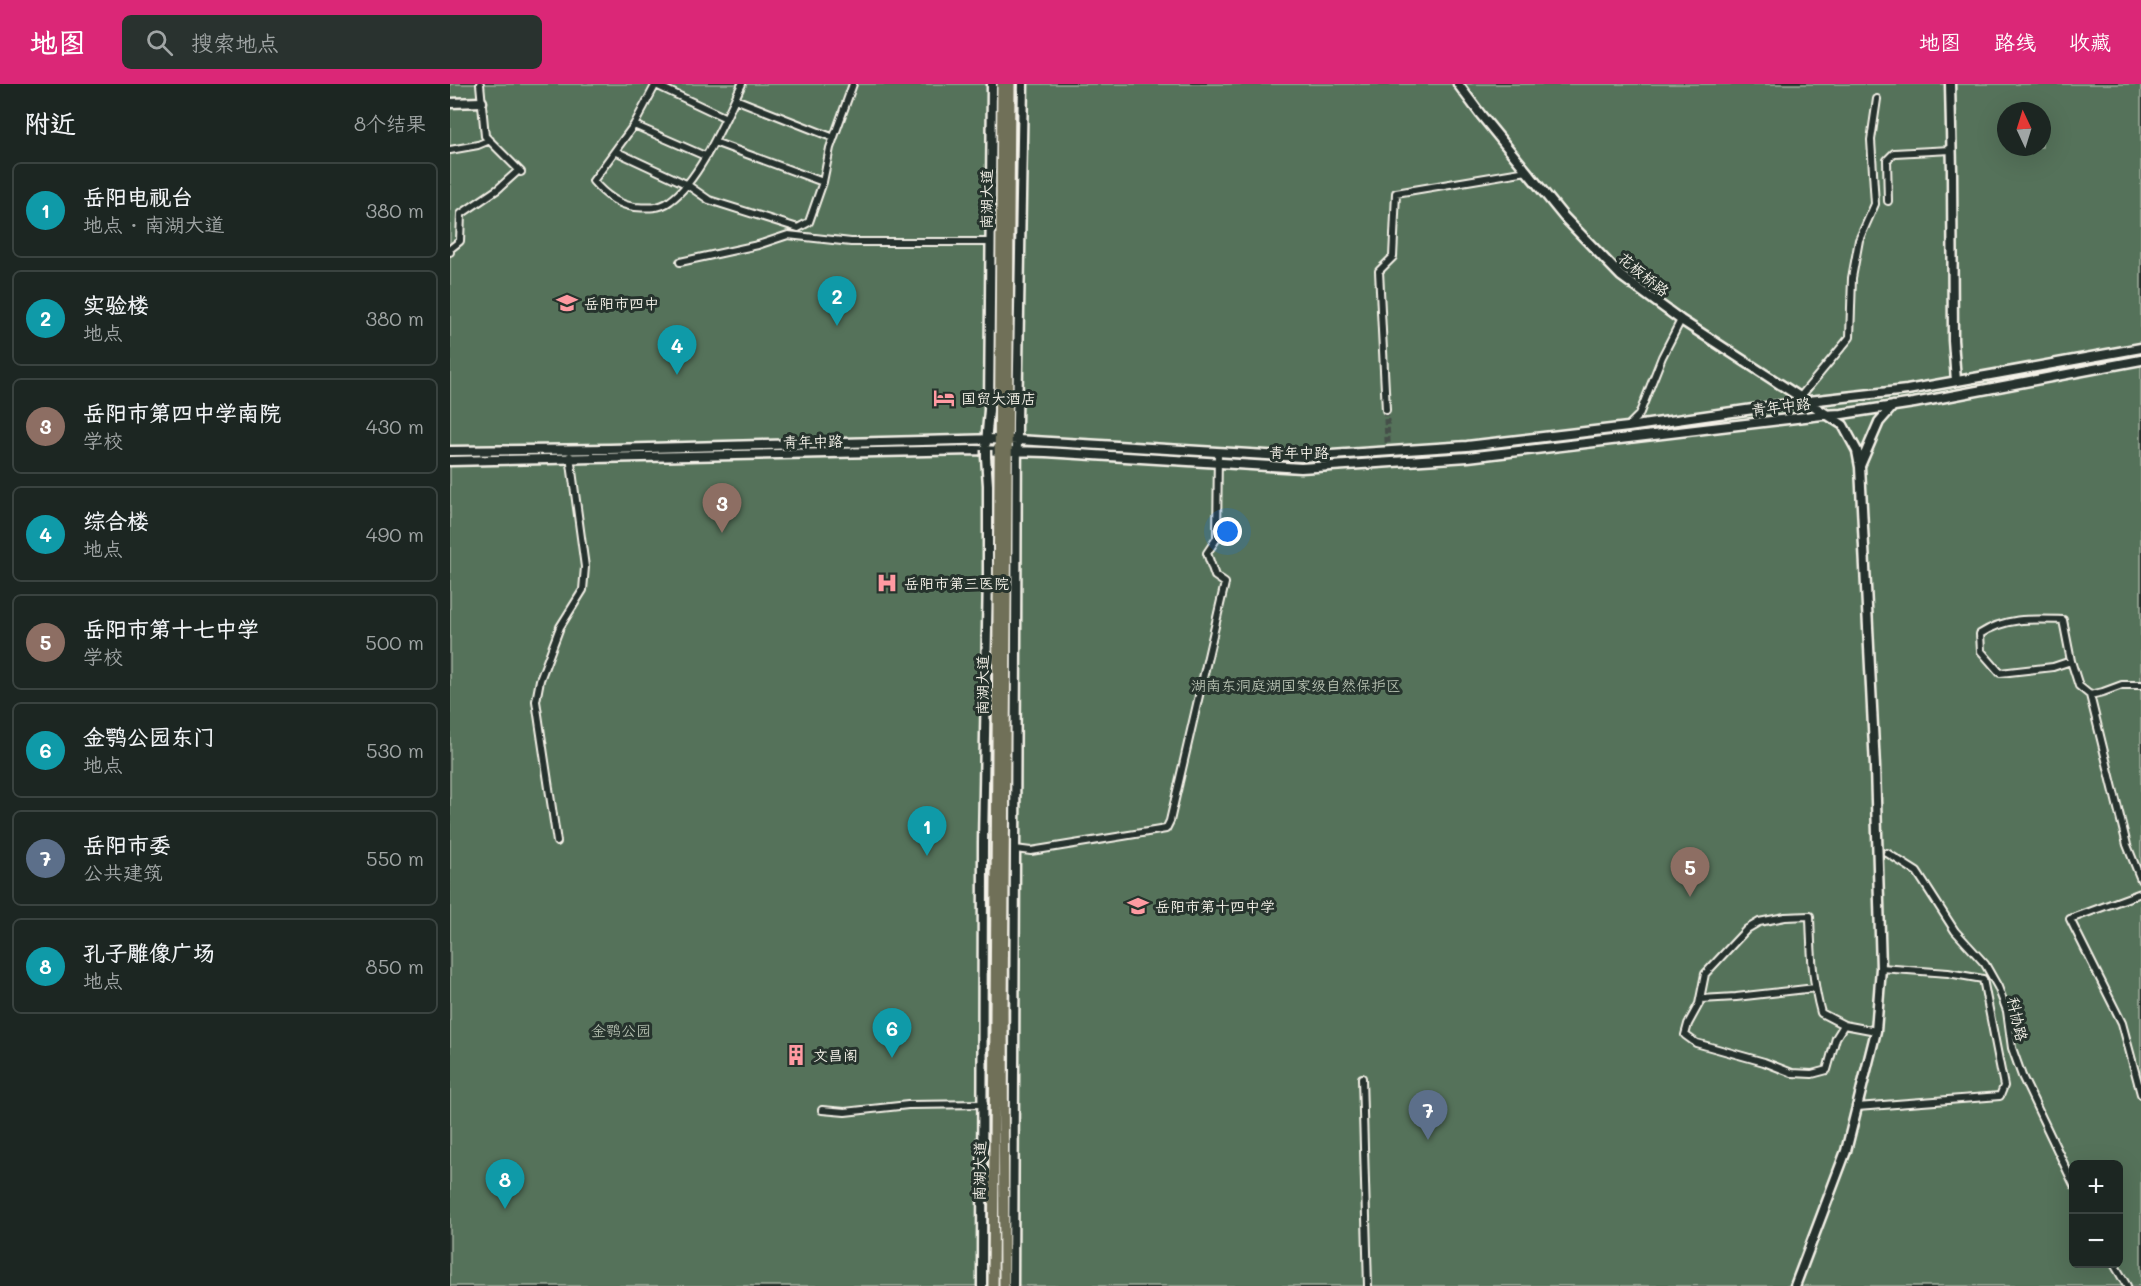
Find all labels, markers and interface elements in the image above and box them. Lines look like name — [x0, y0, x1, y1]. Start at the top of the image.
search box — [122, 15, 542, 69]
text: 地图 — [30, 24, 86, 60]
icon: search — [143, 26, 176, 59]
text: 搜索地点 — [191, 28, 279, 57]
text: 地图 — [1919, 28, 1961, 55]
text: 路线 — [1994, 28, 2036, 55]
text: 收藏 — [2069, 28, 2111, 55]
north arrow — [1997, 102, 2051, 156]
text: 附近 — [24, 106, 76, 140]
text: 8个结果 — [354, 110, 426, 136]
street label: 南湖大道 — [976, 169, 996, 229]
text: 岳阳电视台 — [83, 182, 193, 211]
text: 1 — [41, 197, 50, 223]
text: 380 m — [366, 197, 424, 223]
text: 地点 · 南湖大道 — [83, 211, 225, 237]
street label: 花板桥路 — [1614, 247, 1674, 301]
pin: 2 — [818, 276, 856, 326]
text: 实验楼 — [83, 290, 149, 319]
school or university icon: 岳阳市四中 — [555, 291, 579, 315]
place label: 岳阳市四中 — [584, 293, 659, 313]
text: 2 — [40, 305, 51, 331]
text: 380 m — [366, 305, 424, 331]
text: 地点 — [83, 319, 123, 345]
pin: 4 — [658, 326, 696, 375]
hotel icon: 国贸大酒店 — [932, 386, 956, 410]
place label: 国贸大酒店 — [961, 388, 1036, 408]
street label: 青年中路 — [1750, 392, 1812, 420]
text: 岳阳市第四中学南院 — [83, 398, 281, 427]
text: 3 — [40, 413, 52, 439]
text: 430 m — [366, 413, 424, 439]
text: 学校 — [83, 427, 123, 453]
street label: 青年中路 — [783, 430, 843, 452]
street label: 青年中路 — [1269, 442, 1329, 462]
pin: 3 — [702, 484, 742, 533]
text: 综合楼 — [83, 506, 149, 535]
your location — [1213, 517, 1242, 546]
text: 4 — [39, 521, 52, 547]
text: 490 m — [366, 521, 424, 547]
text: 地点 — [83, 535, 123, 561]
hospital icon: 岳阳市第三医院 — [875, 571, 899, 595]
place label: 岳阳市第三医院 — [904, 573, 1009, 593]
text: 岳阳市第十七中学 — [83, 614, 259, 643]
text: 5 — [40, 629, 51, 655]
text: 500 m — [365, 629, 424, 655]
text: 学校 — [83, 643, 123, 669]
street label: 南湖大道 — [972, 655, 992, 715]
park label: 湖南东洞庭湖国家级自然保护区 — [1191, 675, 1401, 695]
text: 金鹗公园东门 — [83, 722, 215, 751]
text: 6 — [39, 737, 52, 763]
text: 530 m — [366, 737, 424, 763]
text: 地点 — [83, 751, 123, 777]
pin: 1 — [908, 806, 946, 856]
text: 岳阳市委 — [83, 830, 171, 859]
text: 7 — [40, 845, 51, 871]
text: 550 m — [366, 845, 424, 871]
pin: 5 — [1670, 848, 1710, 897]
text: 公共建筑 — [83, 859, 163, 885]
school or university icon: 岳阳市第十四中学 — [1126, 894, 1150, 918]
place label: 岳阳市第十四中学 — [1155, 896, 1275, 916]
text: 孔子雕像广场 — [83, 938, 215, 967]
text: 8 — [39, 953, 52, 979]
text: 850 m — [366, 953, 424, 979]
text: 地点 — [83, 967, 123, 993]
street label: 科协路 — [2004, 995, 2032, 1043]
pin: 6 — [872, 1008, 912, 1058]
park label: 金鹗公园 — [591, 1020, 651, 1040]
building icon: 文昌阁 — [784, 1043, 808, 1067]
place label: 文昌阁 — [813, 1045, 858, 1065]
pin: 7 — [1408, 1090, 1448, 1140]
street label: 南湖大道 — [968, 1141, 990, 1201]
pin: 8 — [486, 1160, 524, 1209]
map controls — [2069, 1160, 2123, 1268]
button: + — [2069, 1160, 2123, 1214]
button: − — [2069, 1214, 2123, 1268]

